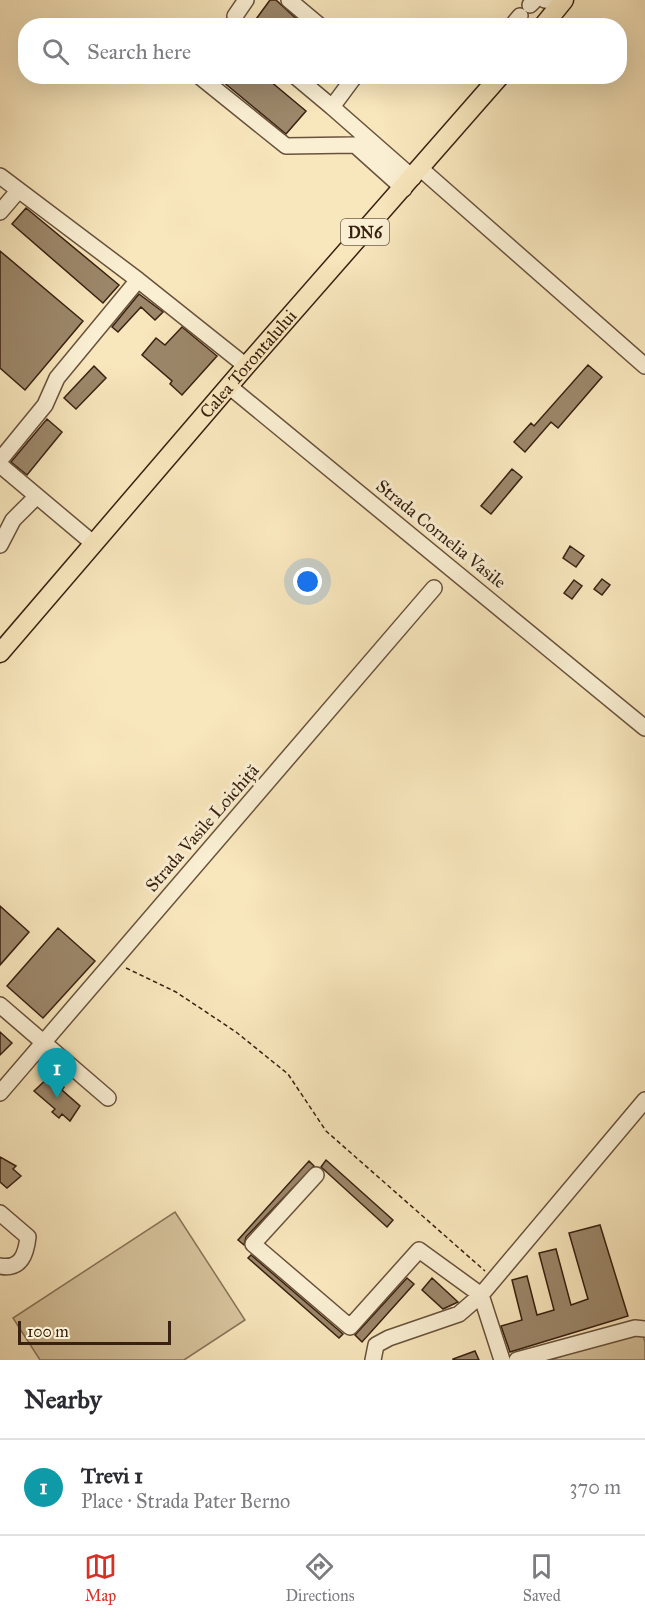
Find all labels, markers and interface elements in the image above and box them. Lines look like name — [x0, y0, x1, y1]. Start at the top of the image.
search box — [18, 18, 627, 84]
icon: search — [39, 35, 72, 68]
text: Search here — [87, 38, 191, 65]
road number: DN6 — [341, 219, 389, 245]
street label: Calea Torontalului — [195, 305, 301, 423]
street label: Strada Cornelia Vasile — [372, 475, 510, 593]
your location — [293, 567, 322, 596]
street label: Strada Vasile Loichiță — [141, 759, 264, 896]
pin: 1 — [38, 1048, 76, 1098]
scale bar — [18, 1318, 171, 1346]
text: 100 m — [27, 1322, 69, 1341]
text: Nearby — [24, 1383, 102, 1415]
text: Trevi 1 — [81, 1462, 143, 1489]
text: 1 — [40, 1475, 47, 1499]
text: 370 m — [570, 1475, 621, 1499]
text: Place · Strada Pater Berno — [81, 1489, 290, 1513]
tab: Map — [84, 1550, 117, 1605]
tab: Directions — [285, 1550, 354, 1605]
tab: Saved — [523, 1550, 561, 1605]

